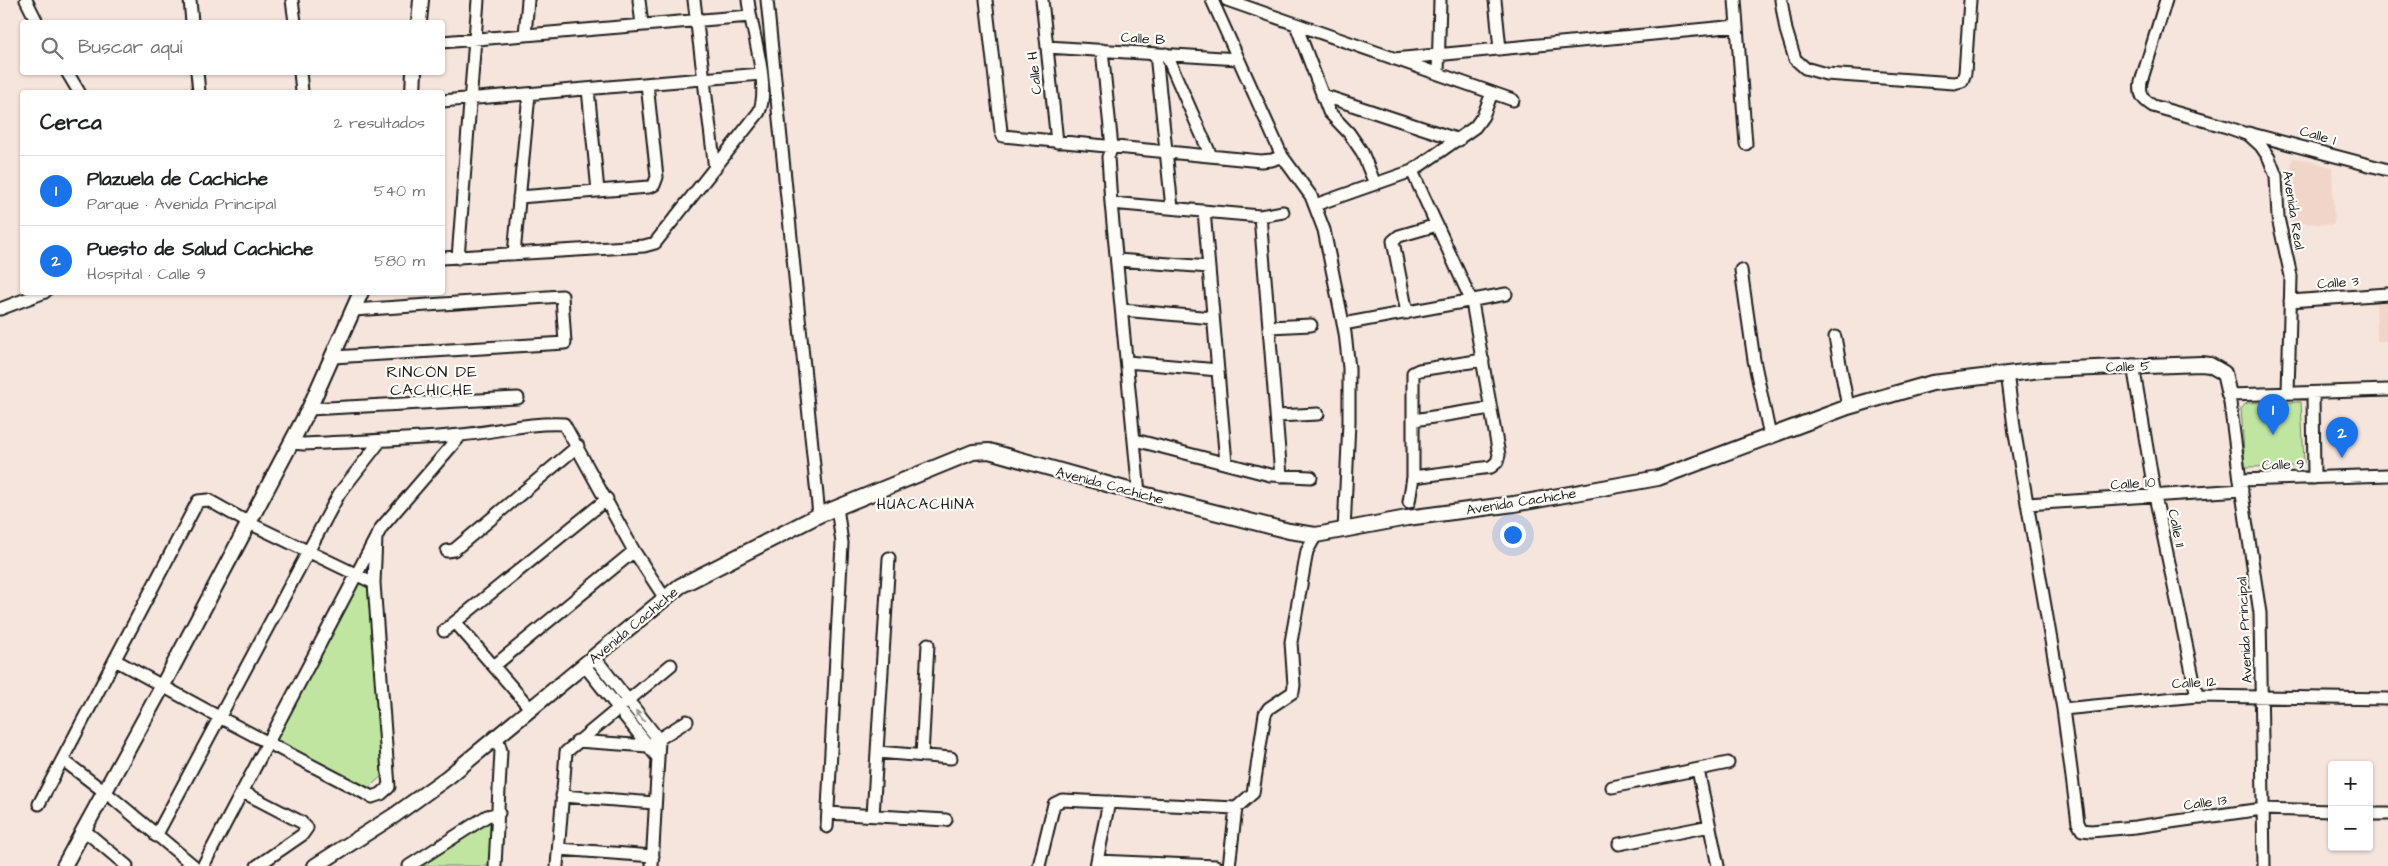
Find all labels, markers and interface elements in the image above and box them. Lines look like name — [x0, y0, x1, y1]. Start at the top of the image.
search box — [20, 20, 445, 75]
street label: Calle B — [1120, 27, 1166, 51]
icon: search — [38, 34, 66, 62]
text: Buscar aquí — [78, 34, 182, 61]
street label: Calle H — [1023, 50, 1047, 95]
text: Cerca — [40, 108, 102, 137]
text: 2 resultados — [333, 112, 425, 134]
street label: Calle 1 — [2297, 121, 2338, 151]
text: Plazuela de Cachiche — [87, 166, 268, 193]
street label: Avenida Real — [2277, 169, 2309, 251]
text: 1 — [55, 180, 57, 202]
text: 540 m — [374, 180, 425, 202]
text: Parque · Avenida Principal — [87, 193, 276, 215]
text: Puesto de Salud Cachiche — [87, 236, 313, 263]
text: 2 — [51, 250, 61, 272]
text: 580 m — [374, 250, 425, 272]
text: Hospital · Calle 9 — [87, 263, 206, 285]
street label: Calle 3 — [2317, 272, 2360, 294]
street label: Calle 5 — [2105, 356, 2151, 378]
district label: RINCÓN DE CACHICHE — [386, 361, 478, 401]
pin: 1 — [2257, 394, 2289, 435]
pin: 2 — [2326, 417, 2358, 458]
street label: Calle 9 — [2261, 454, 2305, 476]
street label: Avenida Cachiche — [1053, 462, 1166, 510]
street label: Calle 10 — [2110, 472, 2156, 496]
street label: Avenida Cachiche — [1465, 483, 1578, 521]
district label: HUACACHINA — [877, 494, 975, 515]
street label: Calle 11 — [2162, 507, 2190, 549]
your location — [1500, 522, 1526, 548]
street label: Avenida Principal — [2232, 576, 2258, 684]
street label: Avenida Cachiche — [585, 582, 683, 669]
street label: Calle 12 — [2171, 672, 2217, 694]
one-way arrow — [634, 710, 645, 723]
map controls — [2328, 761, 2373, 851]
button: + — [2328, 761, 2373, 806]
street label: Calle 13 — [2182, 790, 2228, 816]
button: − — [2328, 806, 2373, 851]

